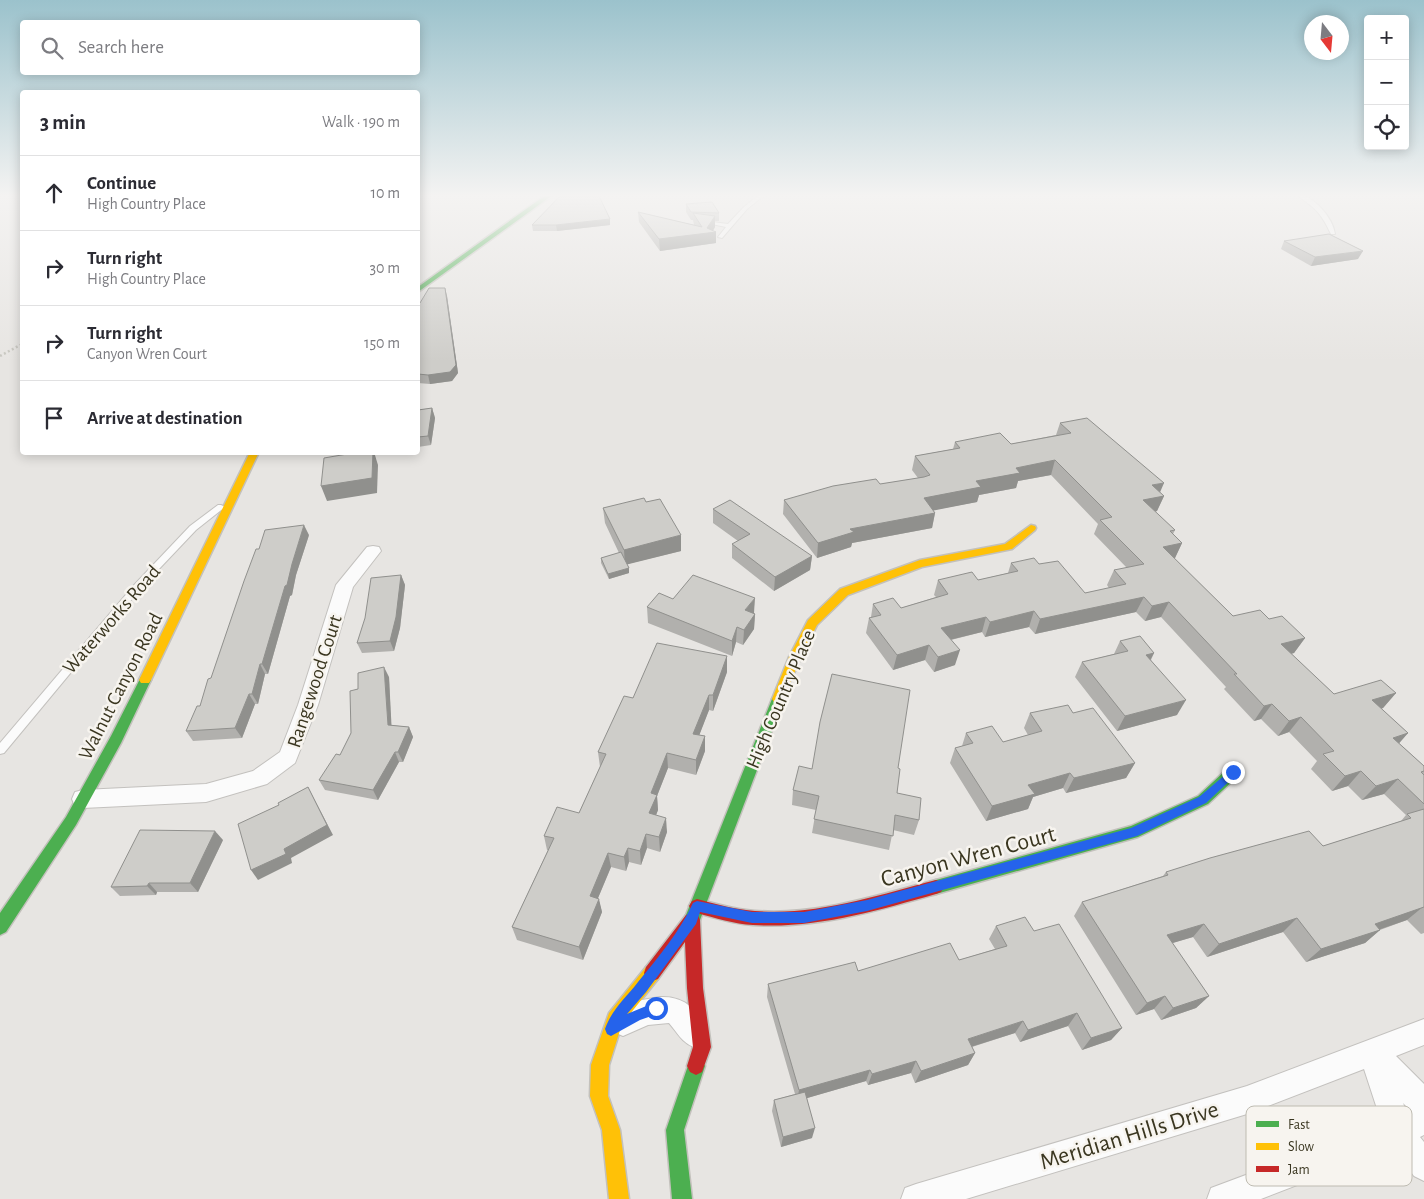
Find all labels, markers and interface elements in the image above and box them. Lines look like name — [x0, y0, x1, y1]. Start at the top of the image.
north arrow — [1304, 15, 1349, 60]
map controls — [1364, 15, 1409, 150]
button: + — [1364, 15, 1409, 60]
search box — [20, 20, 420, 75]
icon: search — [38, 34, 66, 62]
text: Search here — [78, 38, 164, 57]
button: − — [1364, 60, 1409, 105]
button: locate — [1364, 105, 1409, 150]
text: 3 min — [40, 112, 86, 133]
text: Walk · 190 m — [322, 114, 400, 130]
text: Continue — [87, 174, 156, 193]
icon: ahead — [40, 179, 68, 207]
text: 10 m — [371, 185, 400, 201]
text: High Country Place — [87, 196, 206, 212]
text: Turn right — [87, 249, 162, 268]
icon: right — [40, 254, 68, 282]
text: 30 m — [370, 260, 400, 276]
text: High Country Place — [87, 271, 206, 287]
text: Turn right — [87, 324, 162, 343]
icon: right — [40, 329, 68, 357]
text: 150 m — [364, 335, 400, 351]
text: Canyon Wren Court — [87, 346, 207, 362]
icon: arrive — [40, 404, 68, 432]
text: Arrive at destination — [87, 409, 243, 428]
street label: Waterworks Road — [59, 561, 164, 678]
street label: Walnut Canyon Road — [75, 610, 167, 763]
street label: Rangewood Court — [284, 612, 346, 750]
street label: High Country Place — [743, 627, 819, 772]
route end — [1222, 761, 1245, 784]
street label: Canyon Wren Court — [878, 822, 1058, 892]
route start — [645, 997, 668, 1020]
street label: Meridian Hills Drive — [1037, 1097, 1221, 1175]
legend — [1246, 1106, 1412, 1186]
text: Fast — [1288, 1118, 1310, 1132]
text: Slow — [1288, 1140, 1315, 1154]
text: Jam — [1288, 1163, 1310, 1177]

